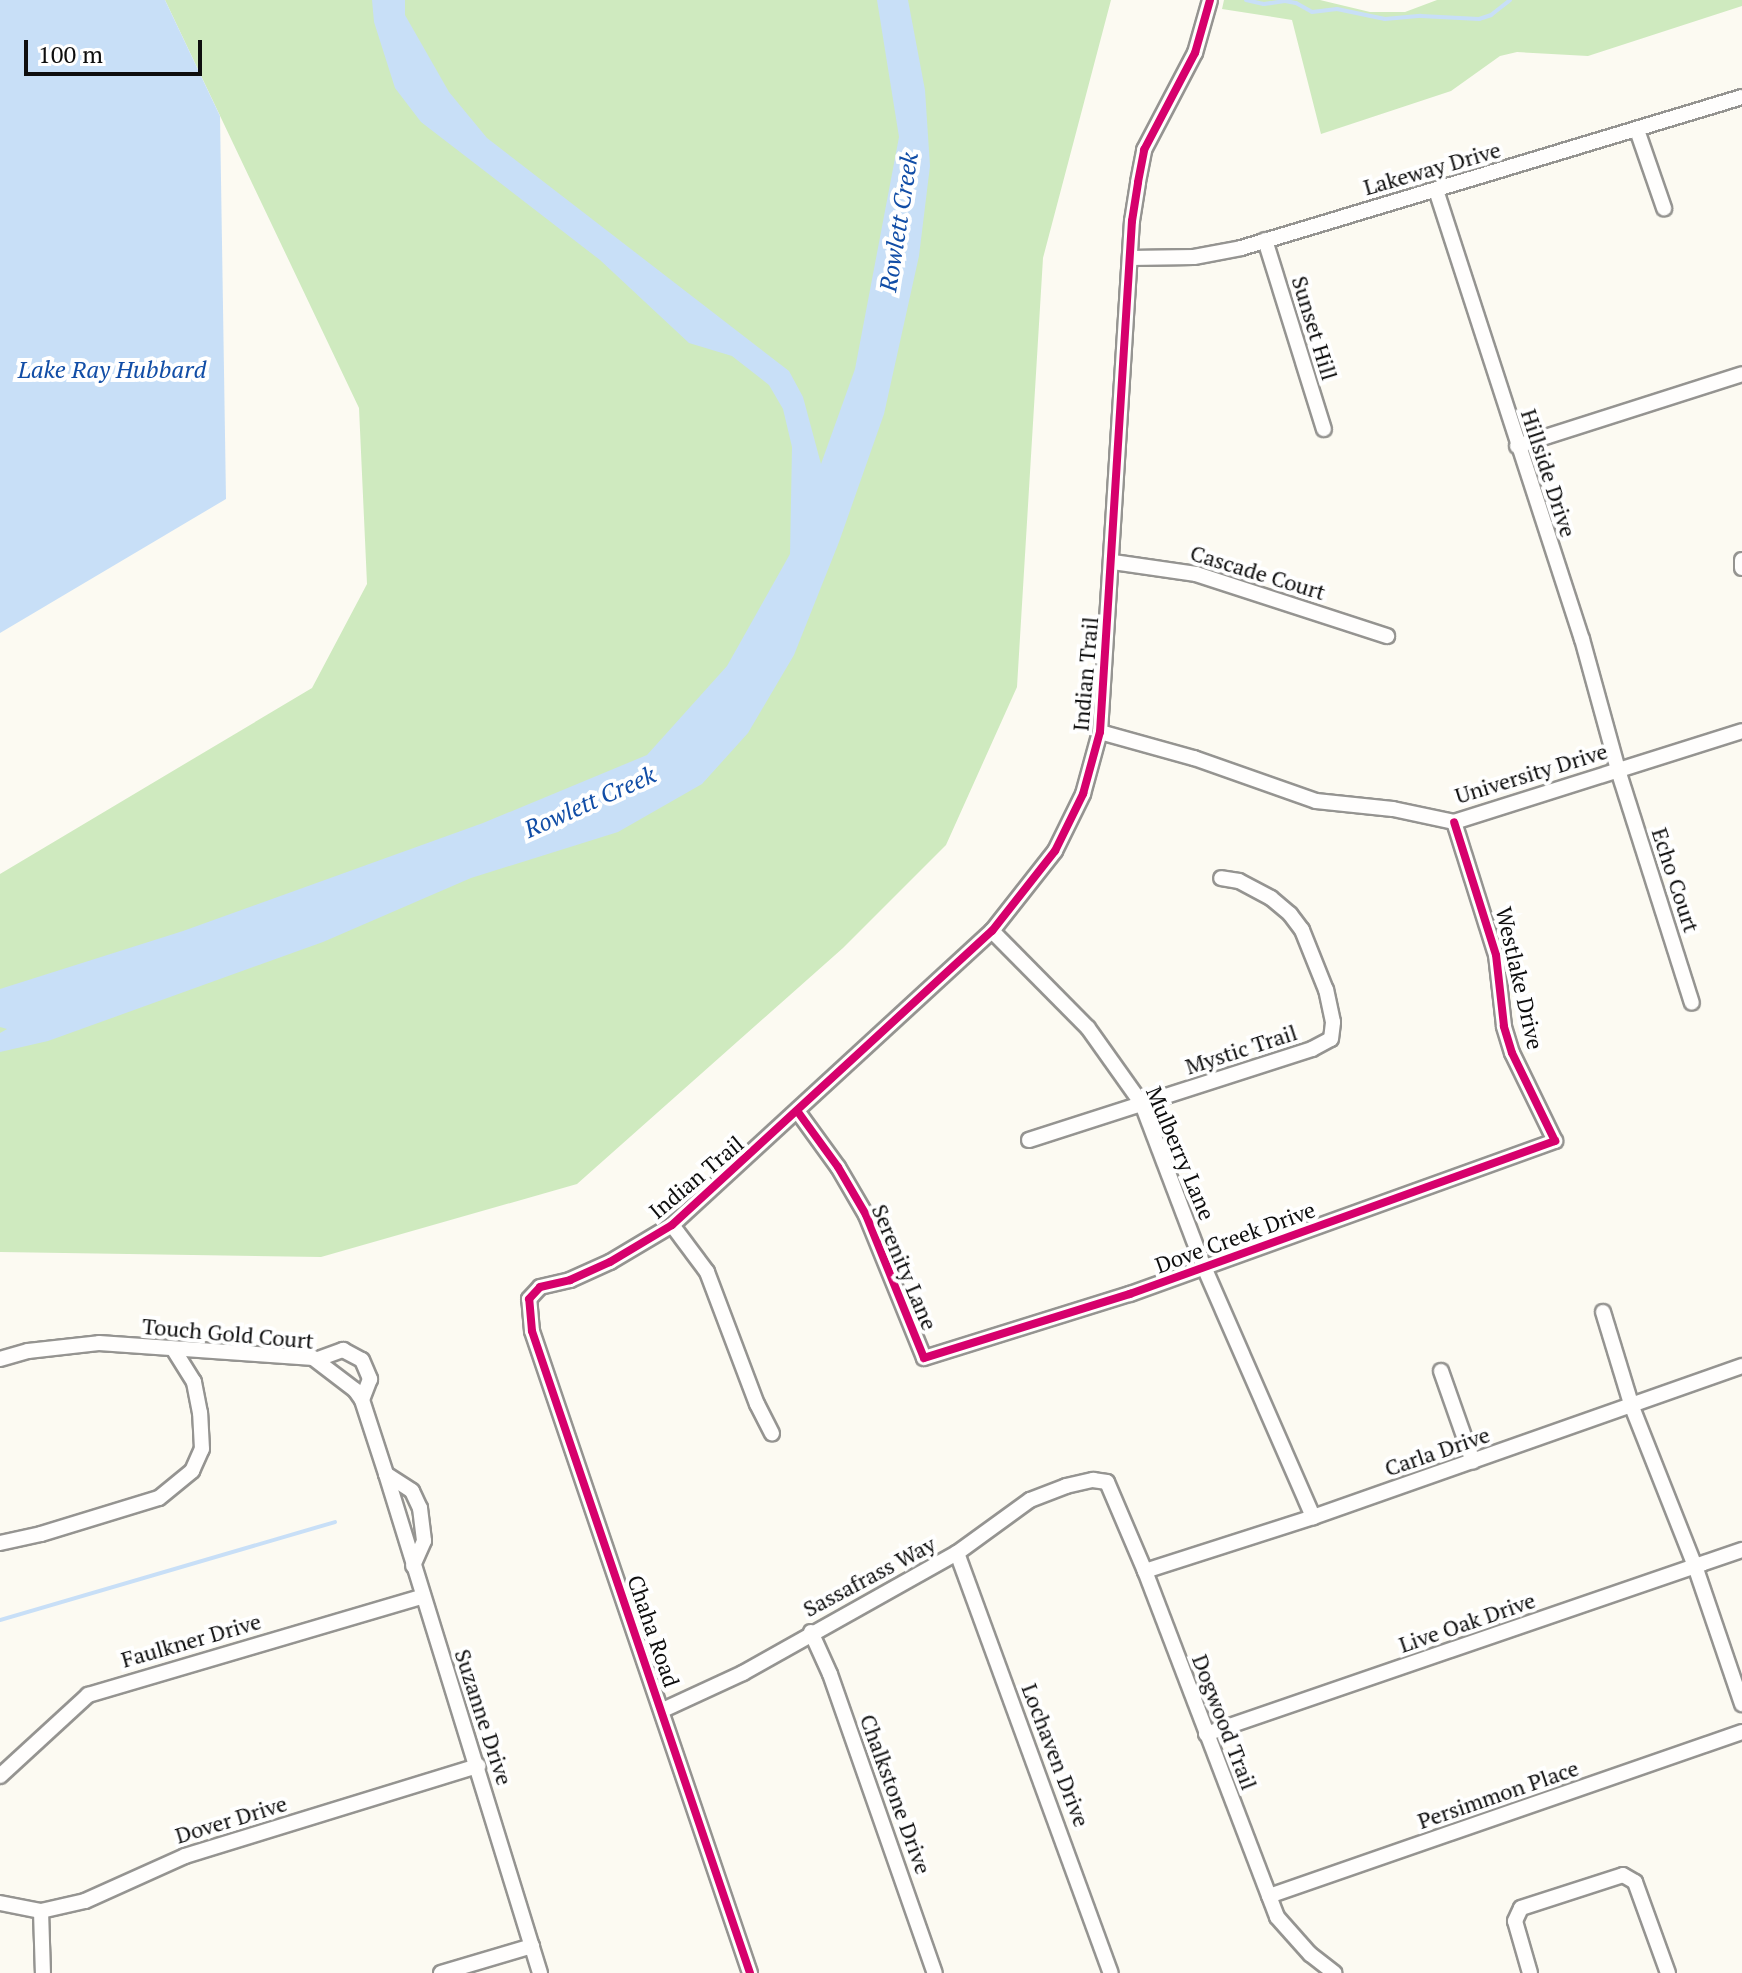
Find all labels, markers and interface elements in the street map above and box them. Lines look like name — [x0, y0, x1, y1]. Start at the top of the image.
scale bar — [28, 24, 206, 74]
text: 100 m — [38, 38, 103, 70]
street label: Lakeway Drive — [1360, 136, 1504, 200]
water label: Rowlett Creek — [874, 150, 924, 294]
street label: Sunset Hill — [1287, 273, 1343, 383]
water label: Lake Ray Hubbard — [18, 356, 206, 384]
street label: Hillside Drive — [1516, 406, 1582, 540]
street label: Cascade Court — [1187, 539, 1329, 605]
street label: Indian Trail — [1067, 616, 1103, 732]
street label: University Drive — [1452, 737, 1610, 809]
water label: Rowlett Creek — [520, 760, 660, 844]
street label: Echo Court — [1647, 824, 1705, 936]
street label: Westlake Drive — [1491, 904, 1549, 1052]
street label: Mystic Trail — [1182, 1019, 1300, 1079]
street label: Mulberry Lane — [1141, 1082, 1221, 1224]
street label: Indian Trail — [643, 1130, 749, 1224]
street label: Dove Creek Drive — [1151, 1196, 1319, 1278]
street label: Serenity Lane — [867, 1200, 943, 1334]
street label: Touch Gold Court — [141, 1312, 315, 1354]
street label: Carla Drive — [1381, 1421, 1493, 1481]
street label: Sassafrass Way — [798, 1530, 940, 1622]
street label: Chaha Road — [623, 1572, 685, 1690]
street label: Live Oak Drive — [1395, 1586, 1539, 1658]
street label: Faulkner Drive — [118, 1607, 264, 1673]
street label: Suzanne Drive — [450, 1646, 518, 1788]
street label: Dogwood Trail — [1187, 1651, 1263, 1793]
street label: Lochaven Drive — [1017, 1680, 1095, 1830]
street label: Chalkstone Drive — [855, 1711, 937, 1877]
street label: Persimmon Place — [1414, 1754, 1582, 1834]
street label: Dover Drive — [172, 1790, 290, 1848]

